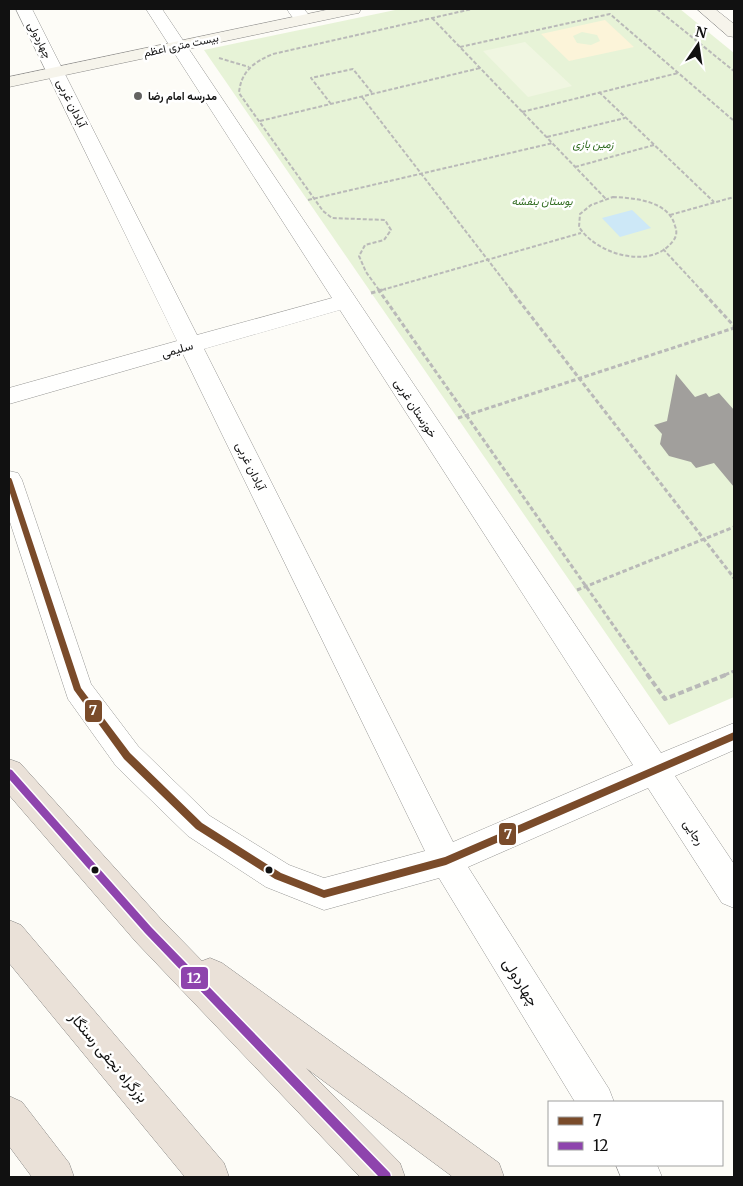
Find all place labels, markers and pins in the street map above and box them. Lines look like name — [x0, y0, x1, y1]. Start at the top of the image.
place label: مدرسه امام رضا — [148, 89, 217, 104]
marker: مدرسه امام رضا — [132, 90, 144, 102]
unlabelled marker — [90, 865, 100, 875]
unlabelled marker — [264, 865, 274, 875]

